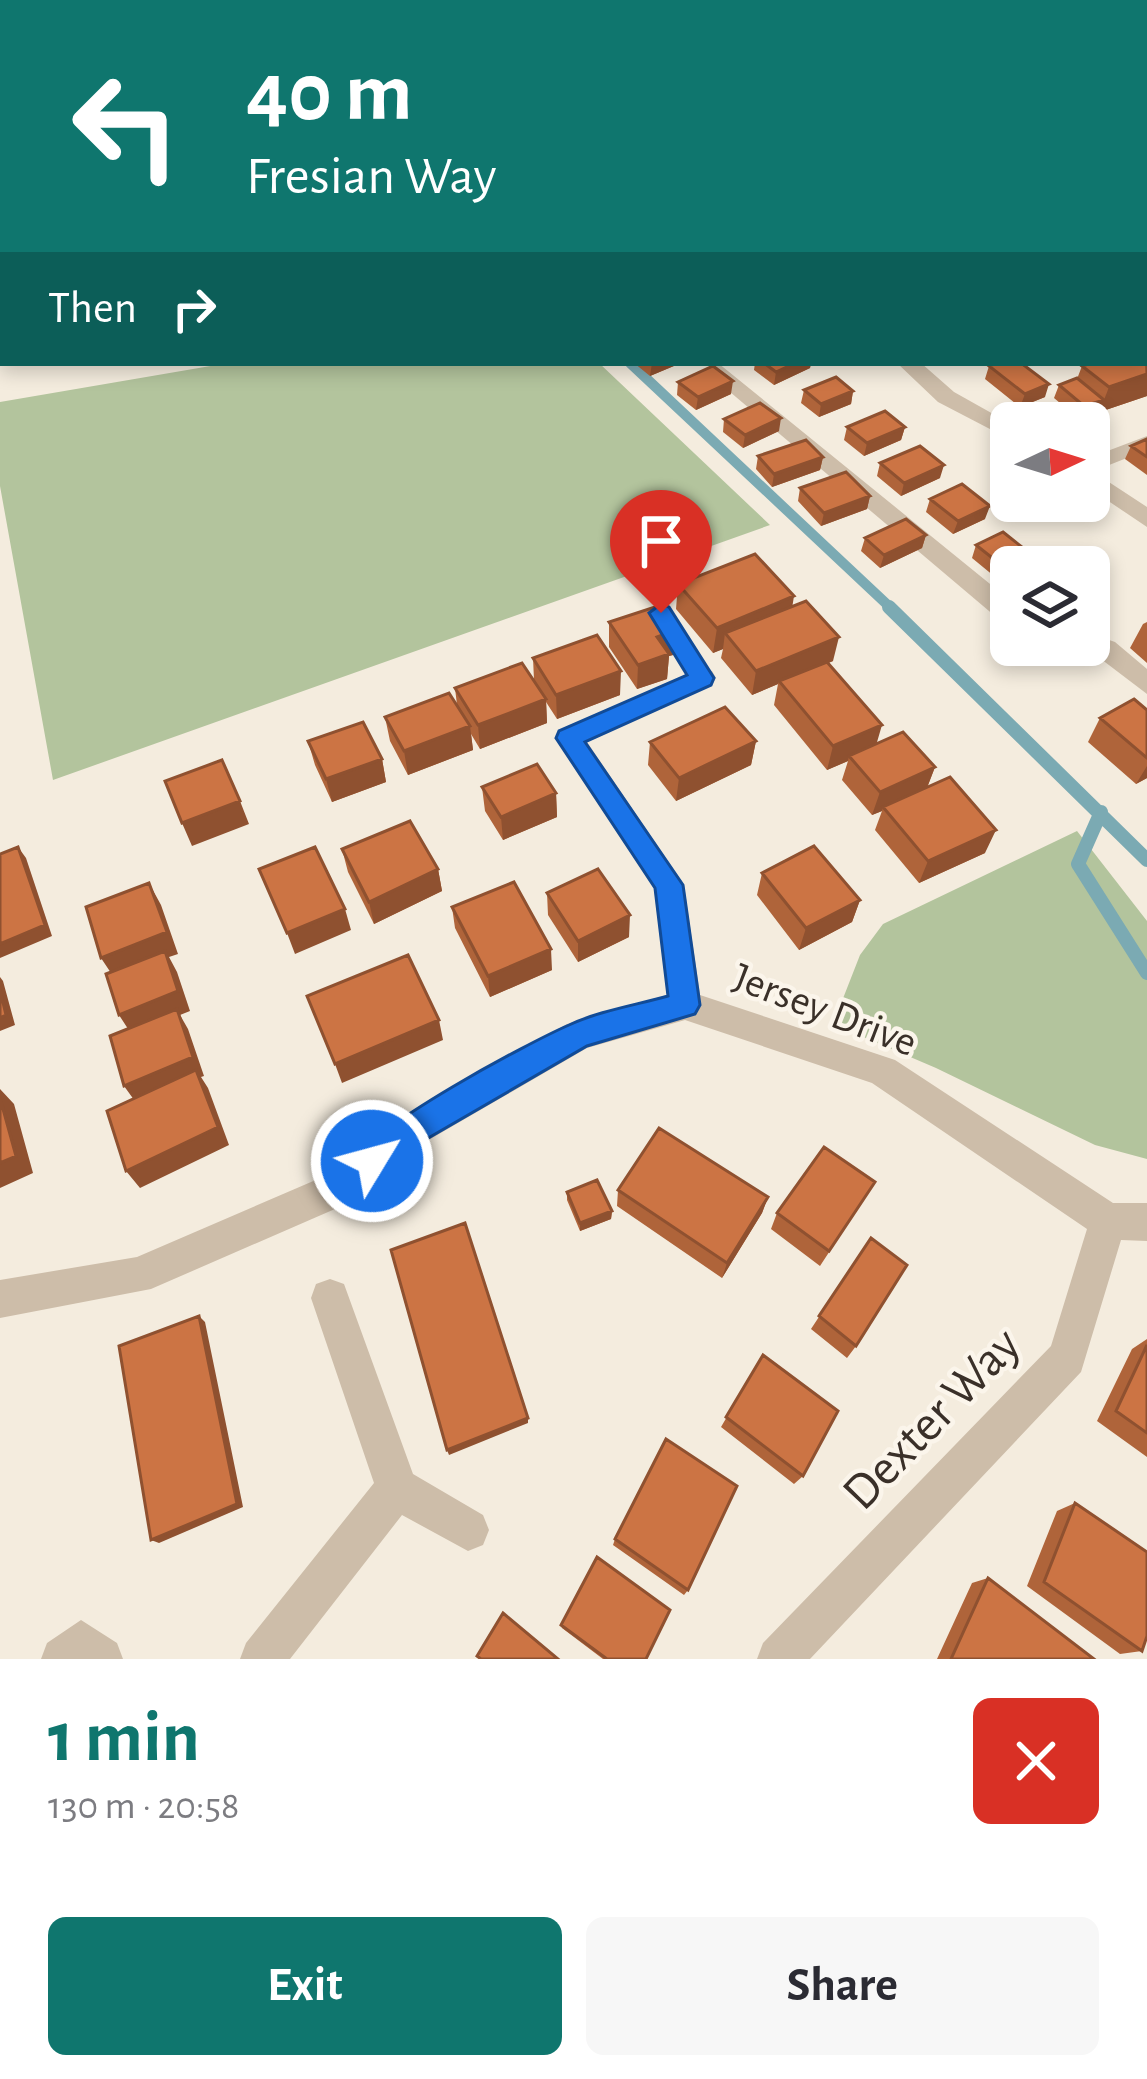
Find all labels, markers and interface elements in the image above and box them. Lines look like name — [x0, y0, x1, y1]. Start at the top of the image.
icon: left — [48, 48, 204, 204]
text: 40 m — [246, 52, 413, 136]
text: Fresian Way — [246, 150, 497, 204]
icon: right — [161, 276, 227, 342]
text: Then — [48, 286, 137, 331]
north arrow — [990, 402, 1110, 522]
map controls — [990, 402, 1110, 666]
pin — [610, 490, 712, 613]
icon: arrive — [628, 508, 694, 574]
button: layers — [990, 546, 1110, 666]
street label: Jersey Drive — [728, 956, 922, 1064]
position arrow — [309, 1098, 435, 1224]
street label: Dexter Way — [834, 1318, 1030, 1519]
button: close — [973, 1698, 1099, 1824]
text: 1 min — [48, 1702, 200, 1774]
text: 130 m · 20:58 — [48, 1787, 240, 1826]
button: Exit — [48, 1917, 562, 2055]
button: Share — [586, 1917, 1099, 2055]

